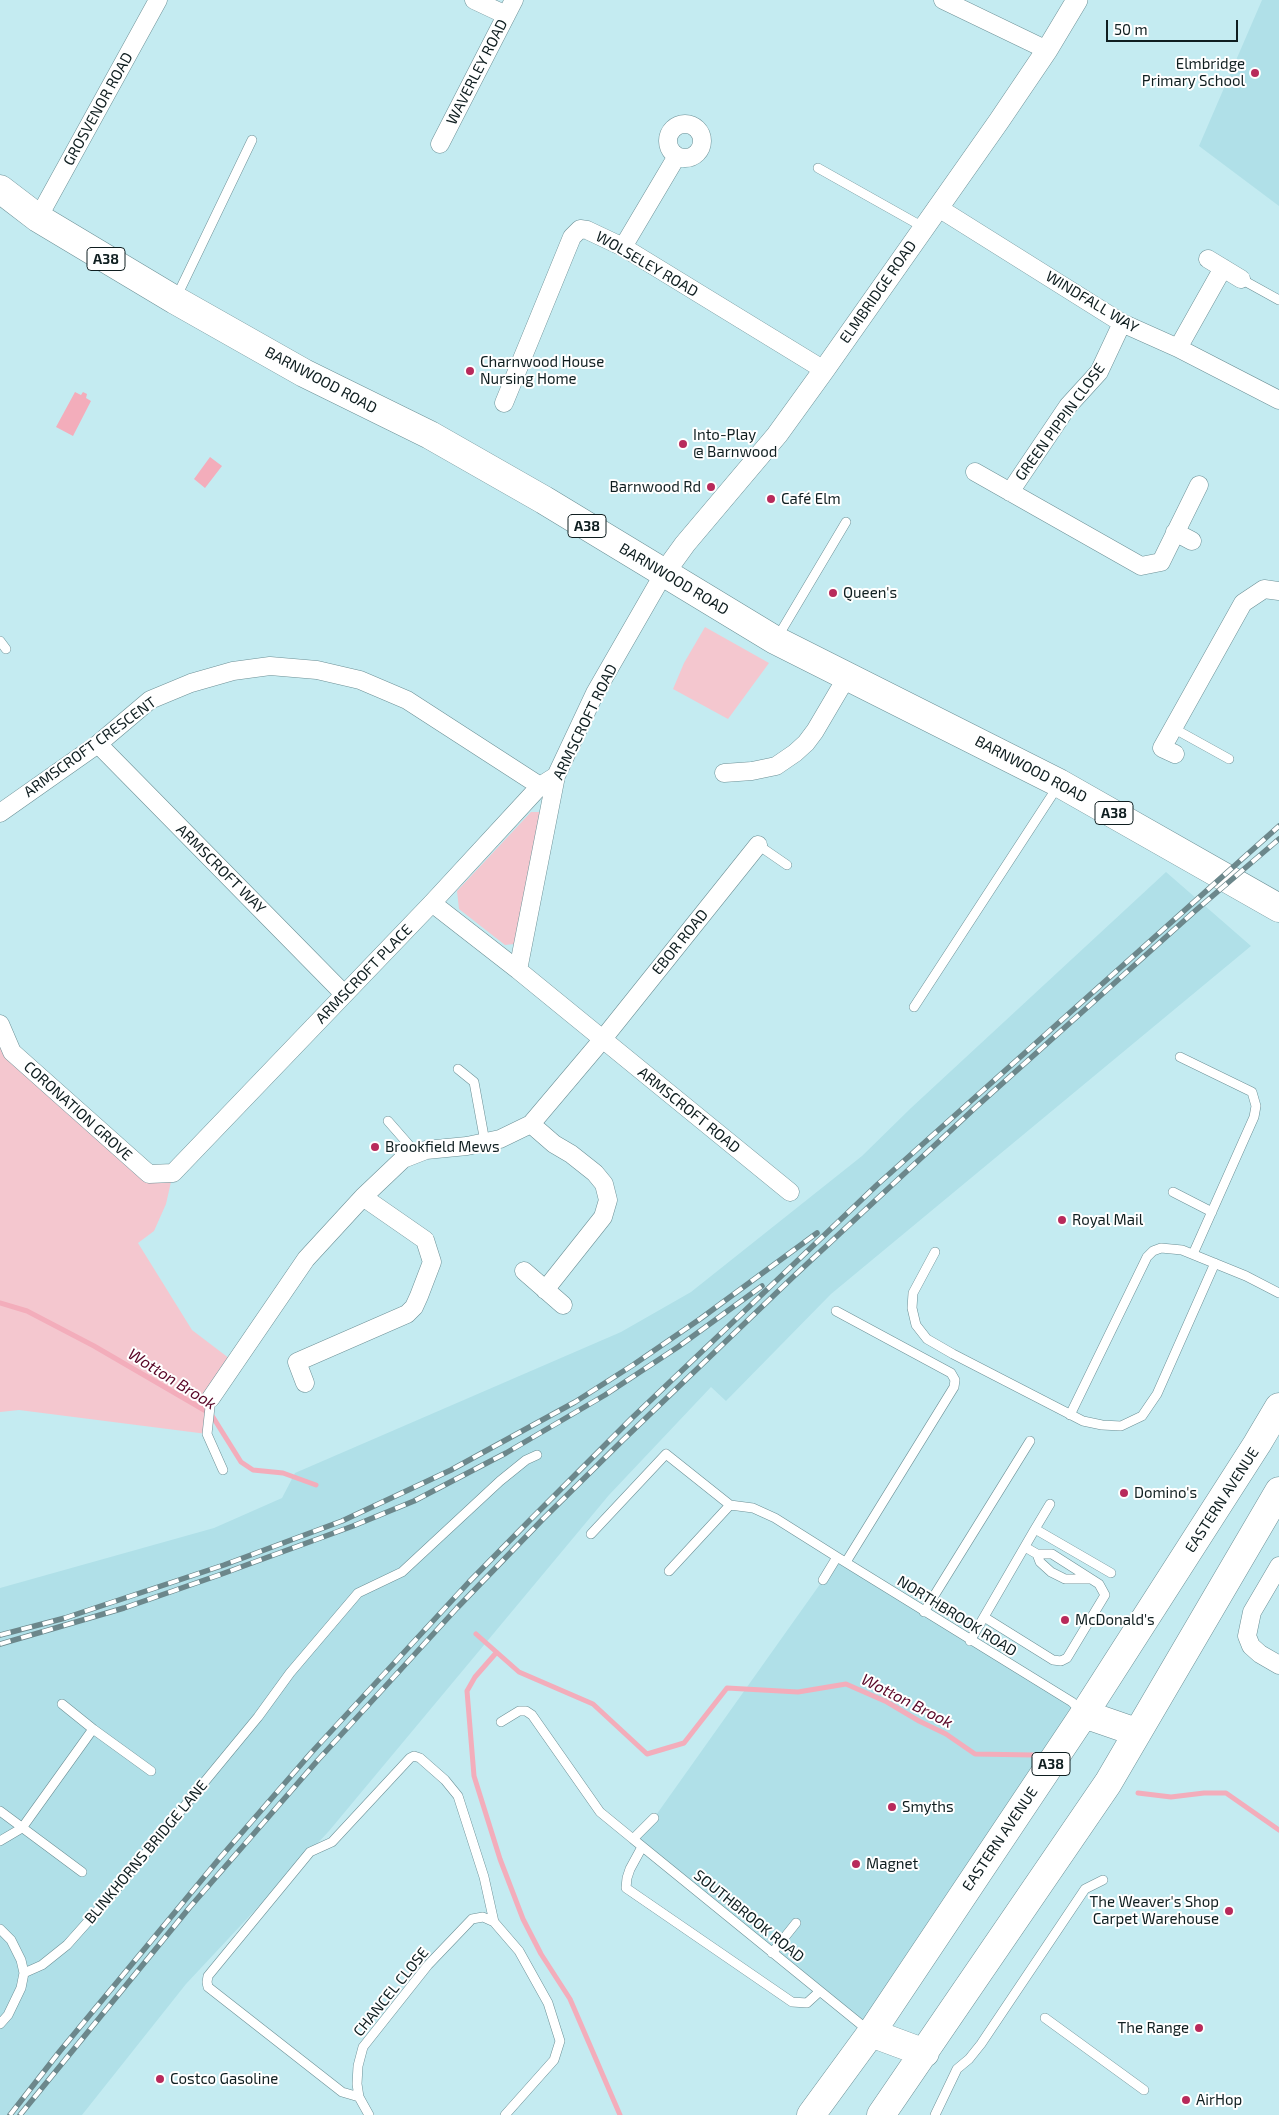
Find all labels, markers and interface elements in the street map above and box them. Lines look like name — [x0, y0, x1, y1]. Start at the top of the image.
scale bar — [1109, 10, 1242, 42]
street label: WAVERLEY ROAD — [443, 16, 511, 128]
text: 50 m — [1114, 20, 1148, 38]
street label: GROSVENOR ROAD — [59, 49, 137, 169]
place label: Elmbridge Primary School — [1142, 55, 1245, 90]
marker: Elmbridge Primary School — [1249, 67, 1261, 79]
street label: WOLSELEY ROAD — [593, 227, 701, 301]
street label: ELMBRIDGE ROAD — [836, 237, 920, 347]
road number: A38 — [87, 248, 125, 270]
street label: WINDFALL WAY — [1042, 267, 1142, 337]
street label: BARNWOOD ROAD — [262, 343, 380, 417]
place label: Charnwood House Nursing Home — [480, 353, 604, 388]
street label: GREEN PIPPIN CLOSE — [1011, 360, 1109, 484]
marker: Charnwood House Nursing Home — [464, 365, 476, 377]
place label: Into-Play @ Barnwood — [693, 426, 777, 461]
marker: Into-Play @ Barnwood — [677, 438, 689, 450]
place label: Barnwood Rd — [610, 478, 701, 496]
marker: Barnwood Rd — [705, 481, 717, 493]
place label: Café Elm — [781, 490, 841, 508]
marker: Café Elm — [765, 493, 777, 505]
road number: A38 — [568, 514, 606, 538]
street label: BARNWOOD ROAD — [616, 539, 732, 619]
place label: Queen's — [843, 584, 897, 602]
marker: Queen's — [827, 587, 839, 599]
street label: ARMSCROFT ROAD — [549, 661, 621, 783]
street label: ARMSCROFT CRESCENT — [20, 693, 160, 801]
street label: BARNWOOD ROAD — [972, 732, 1090, 806]
road number: A38 — [1095, 801, 1133, 824]
street label: ARMSCROFT WAY — [173, 821, 269, 917]
street label: EBOR ROAD — [648, 906, 712, 978]
street label: ARMSCROFT PLACE — [312, 921, 416, 1027]
street label: CORONATION GROVE — [20, 1058, 136, 1164]
street label: ARMSCROFT ROAD — [634, 1063, 744, 1157]
place label: Brookfield Mews — [385, 1138, 500, 1156]
marker: Brookfield Mews — [369, 1141, 381, 1153]
place label: Royal Mail — [1072, 1211, 1143, 1229]
marker: Royal Mail — [1056, 1214, 1068, 1226]
water label: Wotton Brook — [124, 1344, 220, 1414]
street label: EASTERN AVENUE — [1181, 1444, 1263, 1556]
place label: Domino's — [1134, 1484, 1197, 1502]
marker: Domino's — [1118, 1487, 1130, 1499]
street label: NORTHBROOK ROAD — [894, 1572, 1020, 1660]
place label: McDonald's — [1075, 1611, 1155, 1629]
marker: McDonald's — [1059, 1614, 1071, 1626]
water label: Wotton Brook — [858, 1670, 956, 1732]
road number: A38 — [1032, 1752, 1070, 1776]
street label: BLINKHORNS BRIDGE LANE — [81, 1777, 211, 1927]
street label: EASTERN AVENUE — [958, 1783, 1042, 1895]
place label: Smyths — [902, 1798, 954, 1816]
marker: Smyths — [886, 1801, 898, 1813]
place label: Magnet — [866, 1855, 918, 1873]
marker: Magnet — [850, 1858, 862, 1870]
street label: SOUTHBROOK ROAD — [690, 1866, 808, 1966]
place label: The Weaver's Shop Carpet Warehouse — [1090, 1893, 1219, 1928]
marker: The Weaver's Shop Carpet Warehouse — [1223, 1905, 1235, 1917]
street label: CHANCEL CLOSE — [350, 1944, 432, 2040]
place label: The Range — [1118, 2019, 1189, 2037]
marker: The Range — [1193, 2022, 1205, 2034]
place label: Costco Gasoline — [170, 2070, 278, 2088]
marker: Costco Gasoline — [154, 2073, 166, 2085]
place label: AirHop — [1196, 2091, 1242, 2109]
marker: AirHop — [1180, 2094, 1192, 2106]

